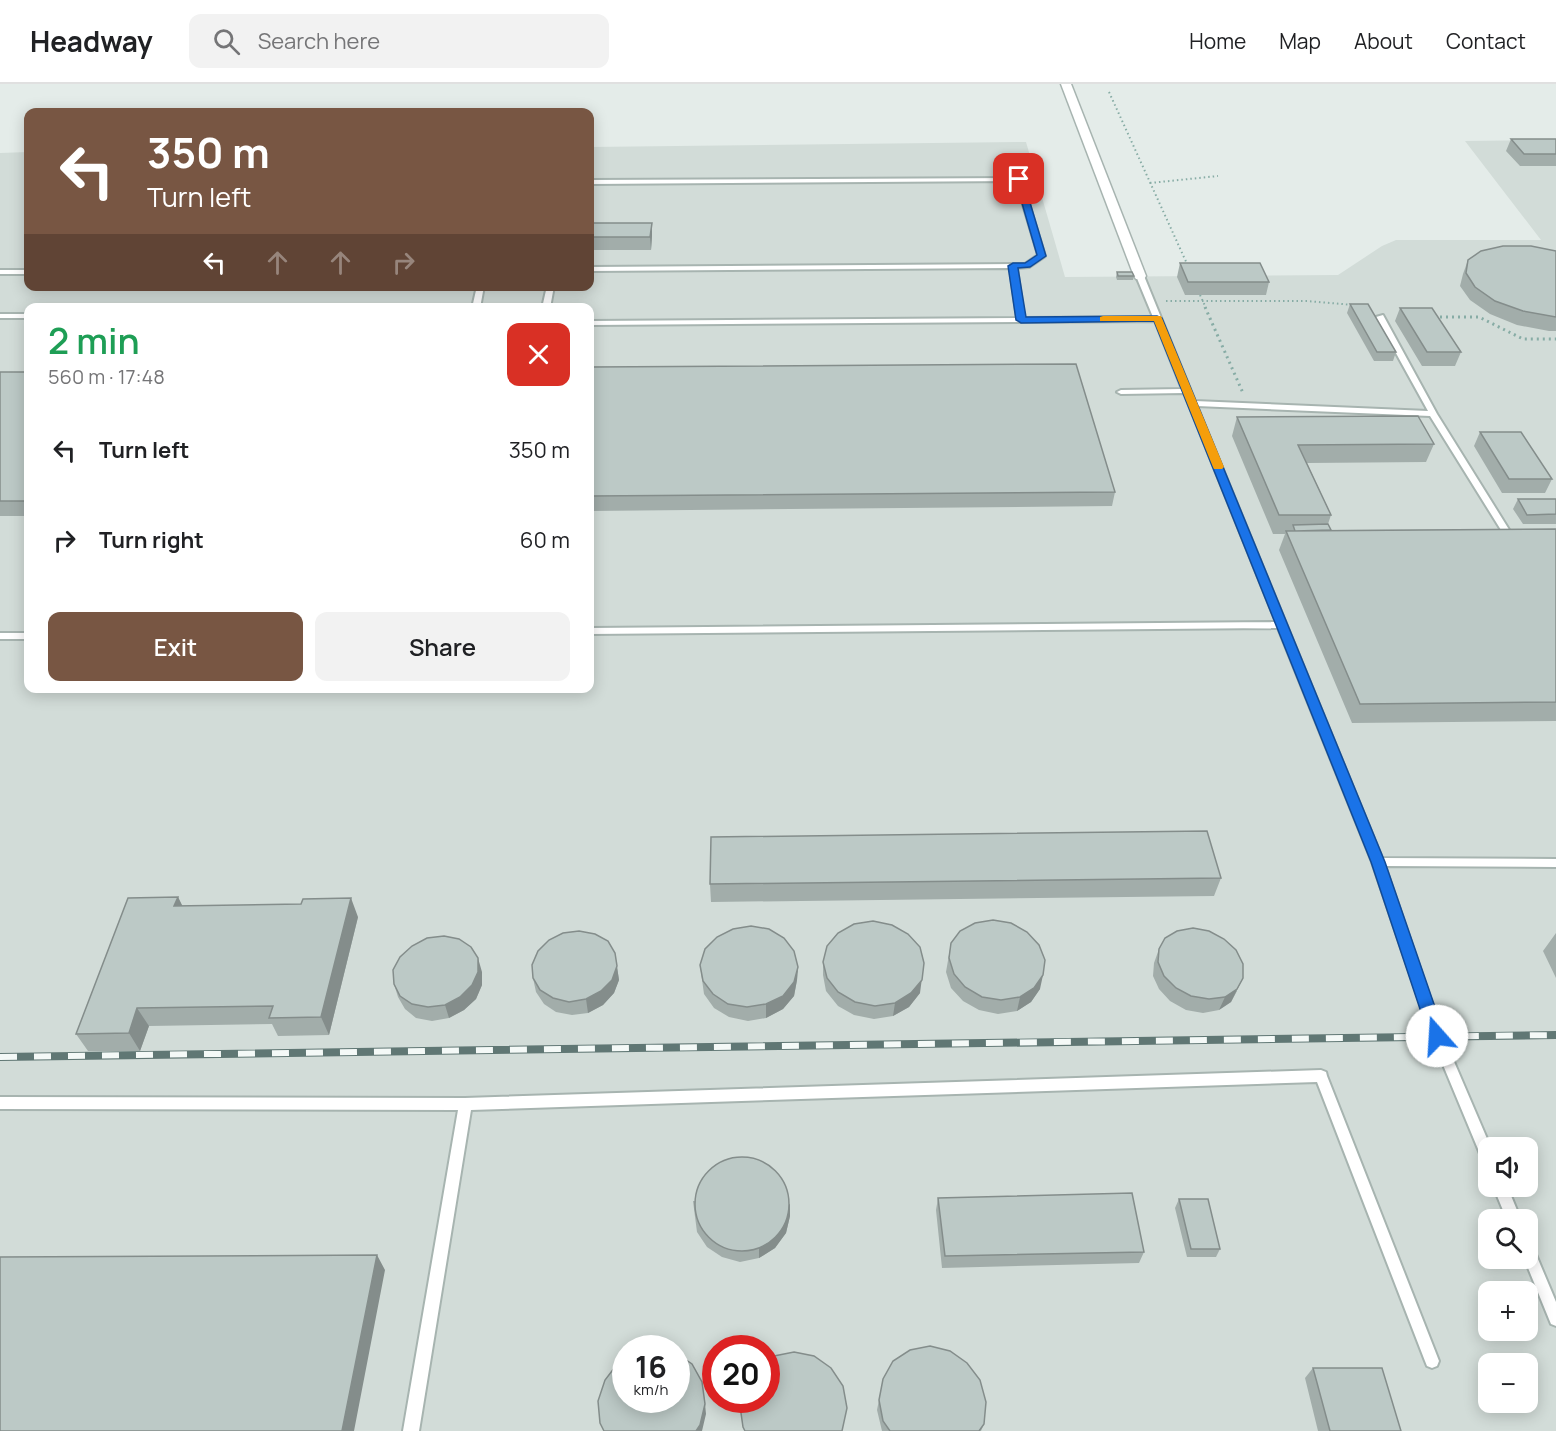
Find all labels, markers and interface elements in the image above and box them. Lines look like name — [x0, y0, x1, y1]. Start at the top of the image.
search box — [189, 14, 609, 68]
text: Headway — [30, 22, 153, 60]
icon: search — [210, 25, 243, 58]
text: Search here — [258, 26, 380, 56]
text: Home — [1189, 27, 1246, 55]
text: Map — [1279, 27, 1321, 55]
text: About — [1354, 27, 1413, 55]
text: Contact — [1446, 27, 1526, 55]
text: 350 m — [147, 123, 270, 181]
icon: left — [48, 132, 126, 210]
pin — [993, 153, 1044, 204]
icon: arrive — [1002, 162, 1035, 195]
text: Turn left — [147, 178, 251, 215]
icon: left — [198, 246, 231, 279]
icon: ahead — [261, 246, 294, 279]
icon: ahead — [324, 246, 357, 279]
icon: right — [387, 246, 420, 279]
text: 2 min — [48, 316, 140, 365]
button: close — [507, 323, 570, 386]
text: 560 m · 17:48 — [48, 363, 165, 390]
icon: left — [48, 434, 81, 467]
text: Turn left — [99, 435, 189, 465]
text: 350 m — [509, 435, 570, 465]
icon: right — [48, 524, 81, 557]
text: Turn right — [99, 525, 204, 555]
text: 60 m — [520, 525, 570, 555]
button: Exit — [48, 612, 303, 681]
button: Share — [315, 612, 570, 681]
position arrow — [1405, 1004, 1469, 1068]
map controls — [1478, 1137, 1538, 1413]
button: sound — [1478, 1137, 1538, 1197]
button: search — [1478, 1209, 1538, 1269]
button: + — [1478, 1281, 1538, 1341]
speed limit sign: 20 — [702, 1335, 780, 1413]
text: 16 — [635, 1346, 667, 1387]
button: − — [1478, 1353, 1538, 1413]
text: km/h — [634, 1379, 668, 1400]

